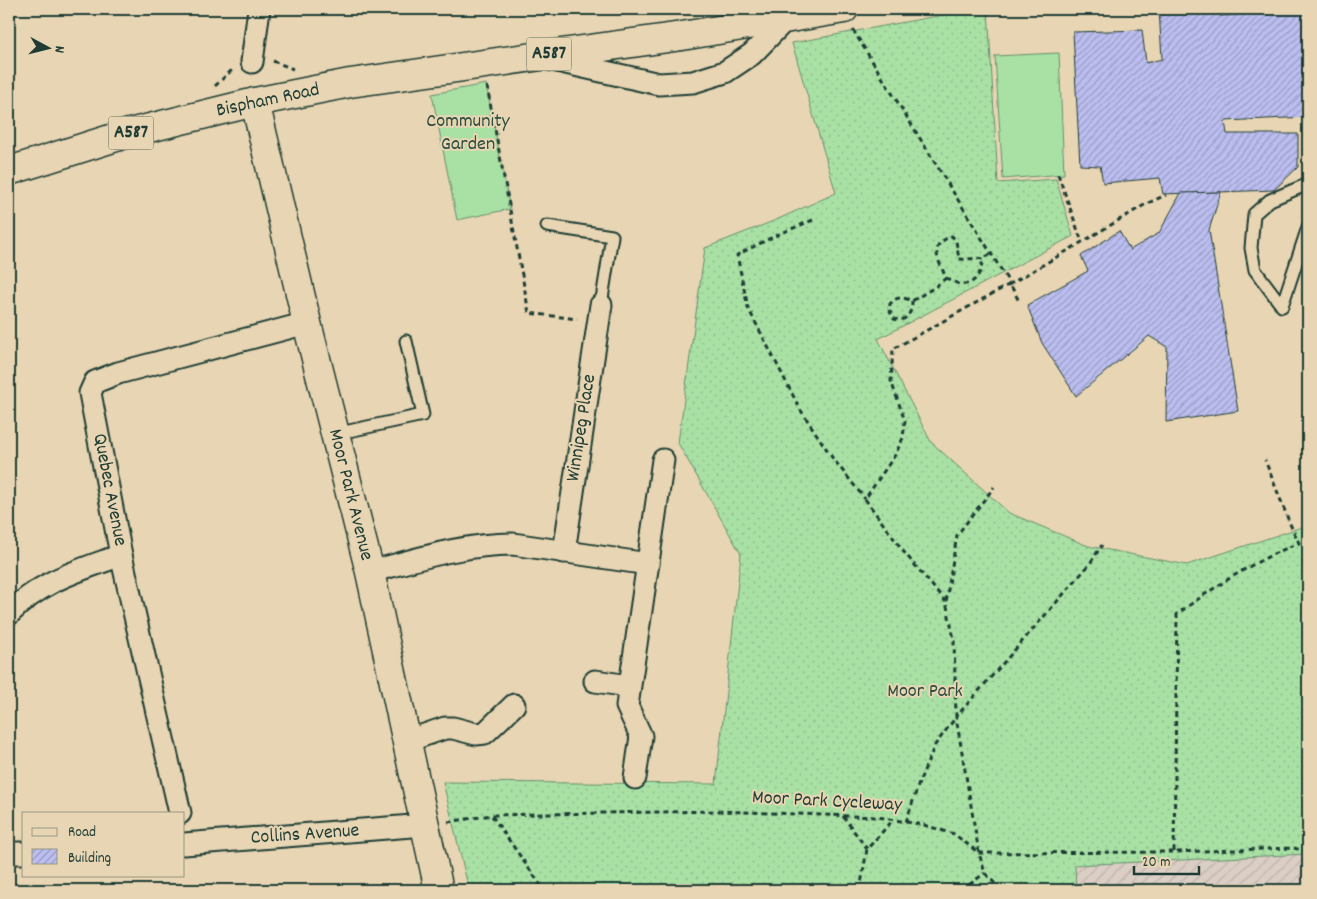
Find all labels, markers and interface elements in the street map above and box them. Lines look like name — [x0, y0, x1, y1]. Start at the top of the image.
north arrow — [22, 22, 72, 72]
road number: A587 — [526, 38, 572, 70]
text: N — [49, 45, 69, 54]
street label: Bispham Road — [214, 76, 322, 126]
park label: Community Garden — [426, 108, 511, 159]
road number: A587 — [108, 116, 154, 150]
street label: Winnipeg Place — [560, 372, 604, 484]
street label: Moor Park Avenue — [320, 426, 380, 564]
street label: Quebec Avenue — [84, 431, 134, 549]
park label: Moor Park — [887, 678, 963, 706]
street label: Moor Park Cycleway — [751, 784, 904, 820]
legend — [22, 812, 185, 876]
street label: Collins Avenue — [250, 817, 361, 853]
text: Road — [68, 822, 96, 844]
scale bar — [1134, 844, 1200, 876]
text: Building — [68, 848, 111, 870]
text: 20 m — [1142, 852, 1170, 874]

